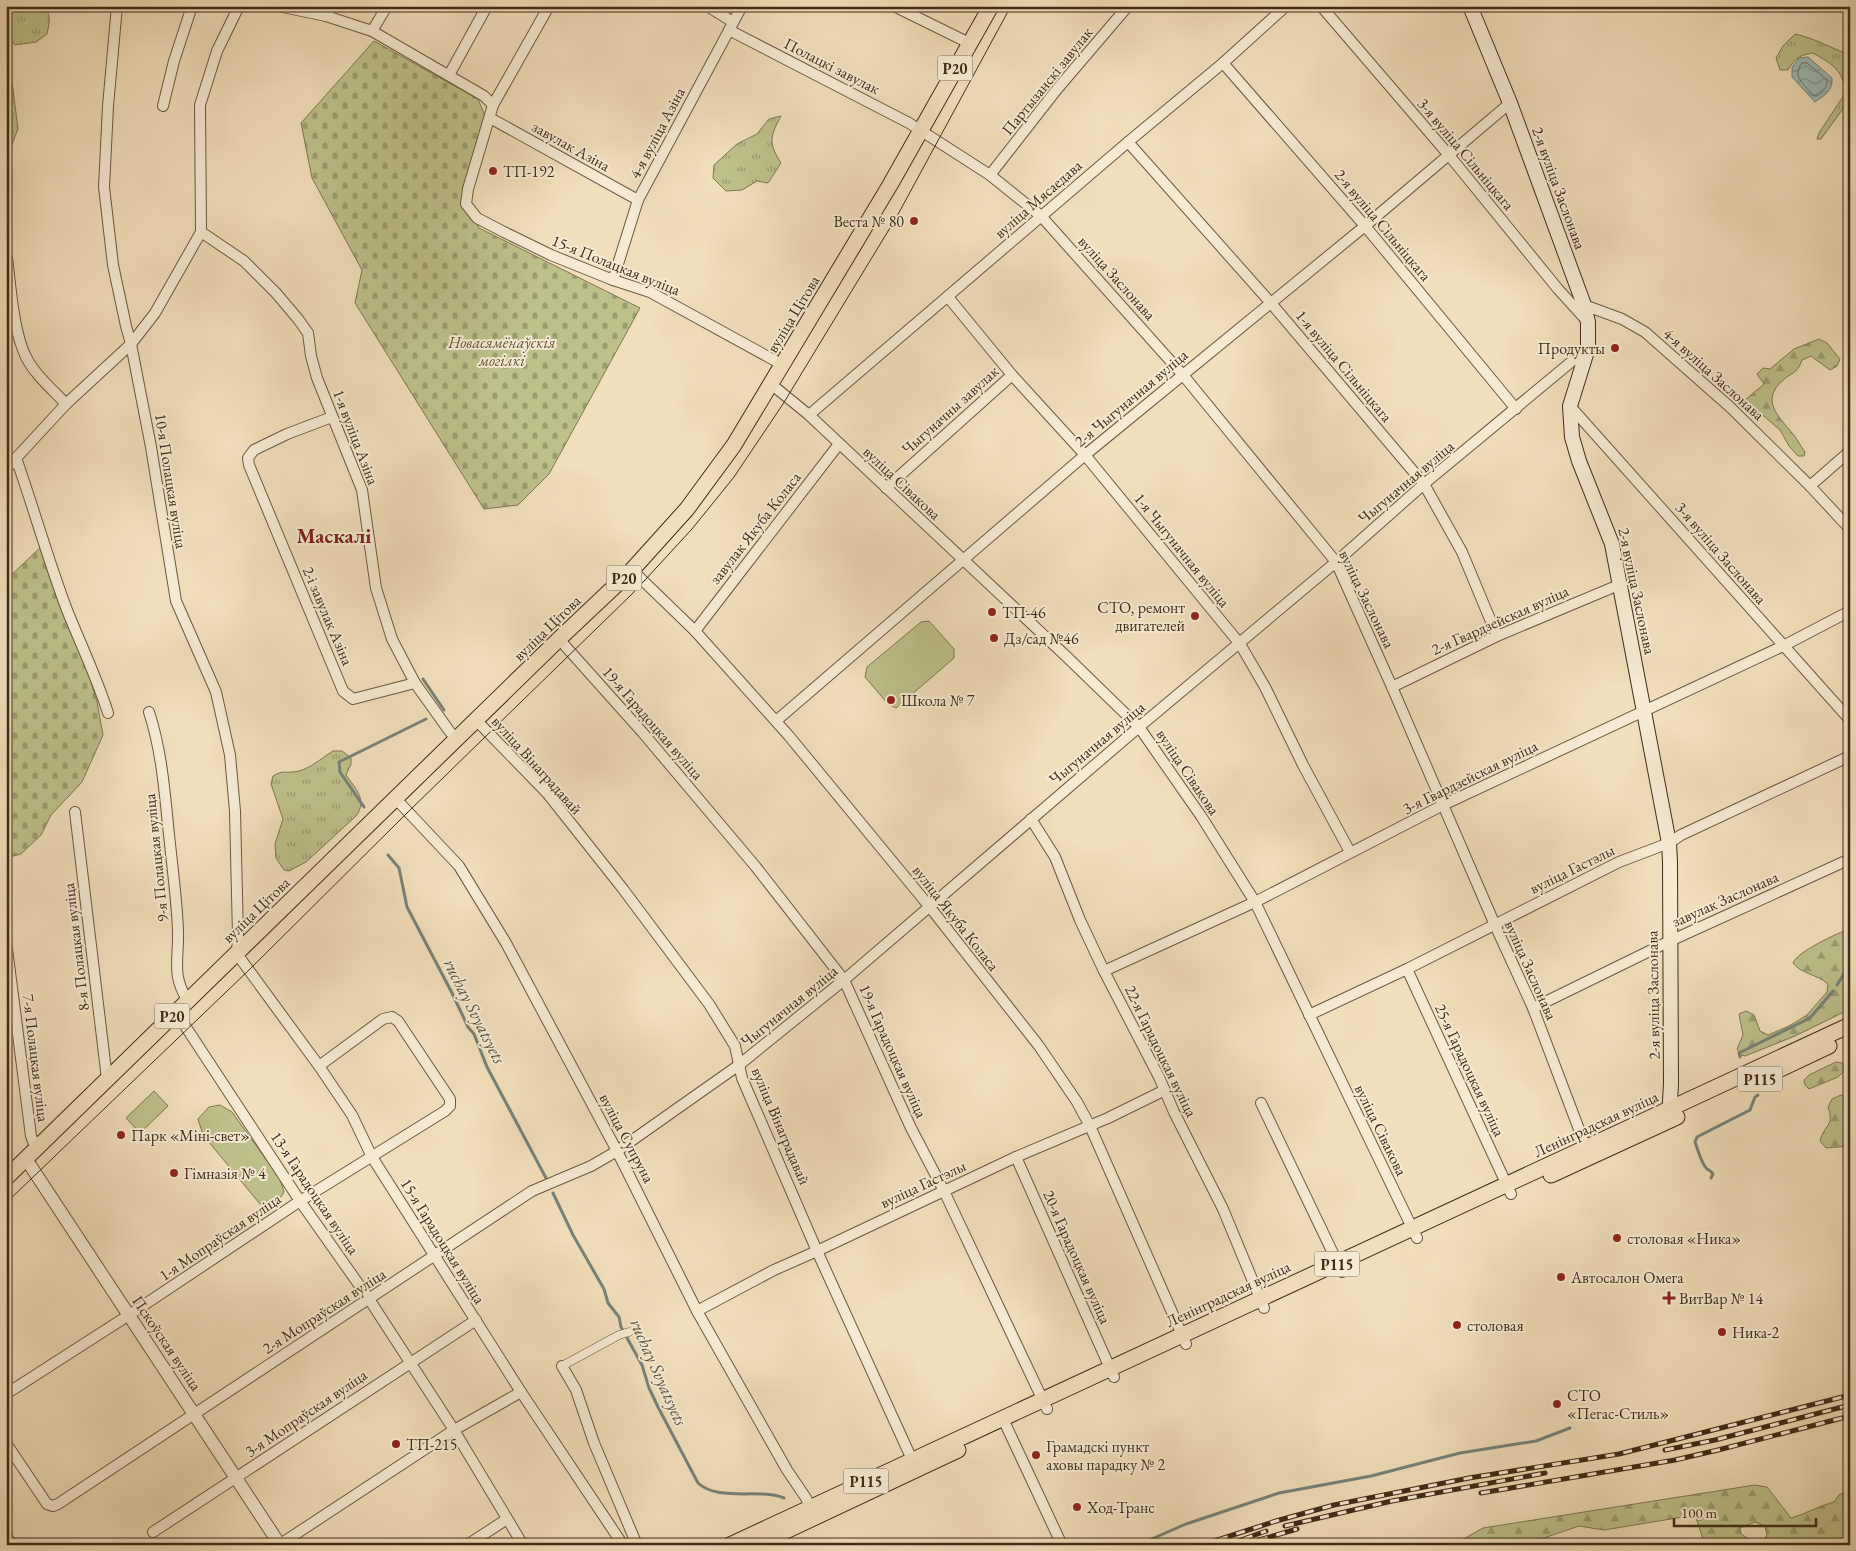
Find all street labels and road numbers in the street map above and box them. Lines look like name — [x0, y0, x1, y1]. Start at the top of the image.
street label: Партызанскі завулак — [997, 22, 1097, 139]
street label: Полацкі завулак — [780, 33, 884, 99]
road number: Р20 — [938, 56, 972, 80]
street label: 4-я вуліца Азіна — [624, 83, 690, 182]
street label: 3-я вуліца Сільніцкага — [1413, 93, 1520, 215]
street label: завулак Азіна — [528, 116, 614, 176]
street label: 2-я вуліца Заслонава — [1527, 124, 1591, 253]
street label: вуліца Мясаедава — [990, 155, 1087, 243]
street label: 2-я вуліца Сільніцкага — [1330, 164, 1437, 286]
street label: 15-я Полацкая вуліца — [549, 230, 684, 301]
street label: вуліца Заслонава — [1073, 231, 1161, 325]
street label: вуліца Цітова — [762, 271, 825, 357]
street label: 1-я вуліца Сільніцкага — [1291, 305, 1398, 427]
street label: 4-я вуліца Заслонава — [1659, 323, 1769, 425]
street label: 2-я Чыгуначная вуліца — [1070, 344, 1193, 452]
street label: Чыгуначны завулак — [897, 361, 1003, 459]
street label: 1-я вуліца Азіна — [328, 386, 384, 488]
street label: 10-я Полацкая вуліца — [150, 412, 192, 551]
street label: Чыгуначная вуліца — [1354, 435, 1459, 528]
street label: вуліца Сівакова — [858, 441, 946, 525]
street label: завулак Якуба Коласа — [704, 467, 806, 589]
street label: 1-я Чыгуначная вуліца — [1129, 488, 1235, 612]
street label: 3-я вуліца Заслонава — [1671, 497, 1772, 609]
street label: 2-я вуліца Заслонава — [1613, 526, 1661, 657]
street label: вуліца Заслонава — [1334, 546, 1400, 652]
street label: 2-і завулак Азіна — [298, 563, 359, 669]
road number: Р20 — [606, 566, 642, 590]
street label: 2-я Гвардзейская вуліца — [1428, 580, 1572, 660]
street label: вуліца Цітова — [509, 590, 586, 666]
street label: 19-я Гарадоцкая вуліца — [598, 662, 709, 785]
street label: Чыгуначная вуліца — [1045, 696, 1150, 789]
street label: вуліца Вінаградавай — [487, 711, 587, 819]
street label: вуліца Сівакова — [1151, 725, 1225, 820]
street label: 3-я Гвардзейская вуліца — [1399, 735, 1542, 819]
street label: 9-я Полацкая вуліца — [139, 792, 173, 923]
street label: вуліца Гастэлы — [1526, 839, 1618, 899]
street label: вуліца Якуба Коласа — [908, 861, 1004, 976]
street label: завулак Заслонава — [1668, 866, 1782, 932]
street label: вуліца Цітова — [218, 872, 295, 948]
street label: 8-я Полацкая вуліца — [58, 881, 94, 1012]
street label: вуліца Заслонава — [1500, 917, 1563, 1024]
street label: 2-я вуліца Заслонава — [1641, 930, 1665, 1060]
street label: Чыгуначная вуліца — [736, 960, 842, 1052]
street label: 19-я Гарадоцкая вуліца — [854, 981, 932, 1122]
street label: 22-я Гарадоцкая вуліца — [1120, 982, 1202, 1121]
street label: 7-я Полацкая вуліца — [18, 993, 54, 1124]
street label: 25-я Гарадоцкая вуліца — [1430, 1000, 1510, 1140]
road number: Р20 — [154, 1004, 190, 1028]
street label: вуліца Вінаградавай — [747, 1064, 815, 1189]
road number: Р115 — [1738, 1066, 1782, 1092]
street label: вуліца Сівакова — [1350, 1081, 1413, 1180]
street label: Ленінградская вуліца — [1530, 1086, 1662, 1162]
street label: вуліца Супруна — [595, 1090, 660, 1187]
street label: 13-я Гарадоцкая вуліца — [266, 1127, 364, 1259]
street label: вуліца Гастэлы — [877, 1155, 969, 1213]
street label: 15-я Гарадоцкая вуліца — [396, 1174, 490, 1308]
street label: 20-я Гарадоцкая вуліца — [1038, 1187, 1116, 1328]
street label: 1-я Мопраўская вуліца — [155, 1188, 286, 1286]
road number: Р115 — [1314, 1252, 1360, 1276]
street label: Ленінградская вуліца — [1162, 1256, 1294, 1332]
street label: 2-я Мопраўская вуліца — [258, 1263, 390, 1359]
street label: Пскоўская вуліца — [127, 1291, 207, 1395]
street label: 3-я Мопраўская вуліца — [241, 1364, 372, 1462]
road number: Р115 — [844, 1468, 888, 1494]

